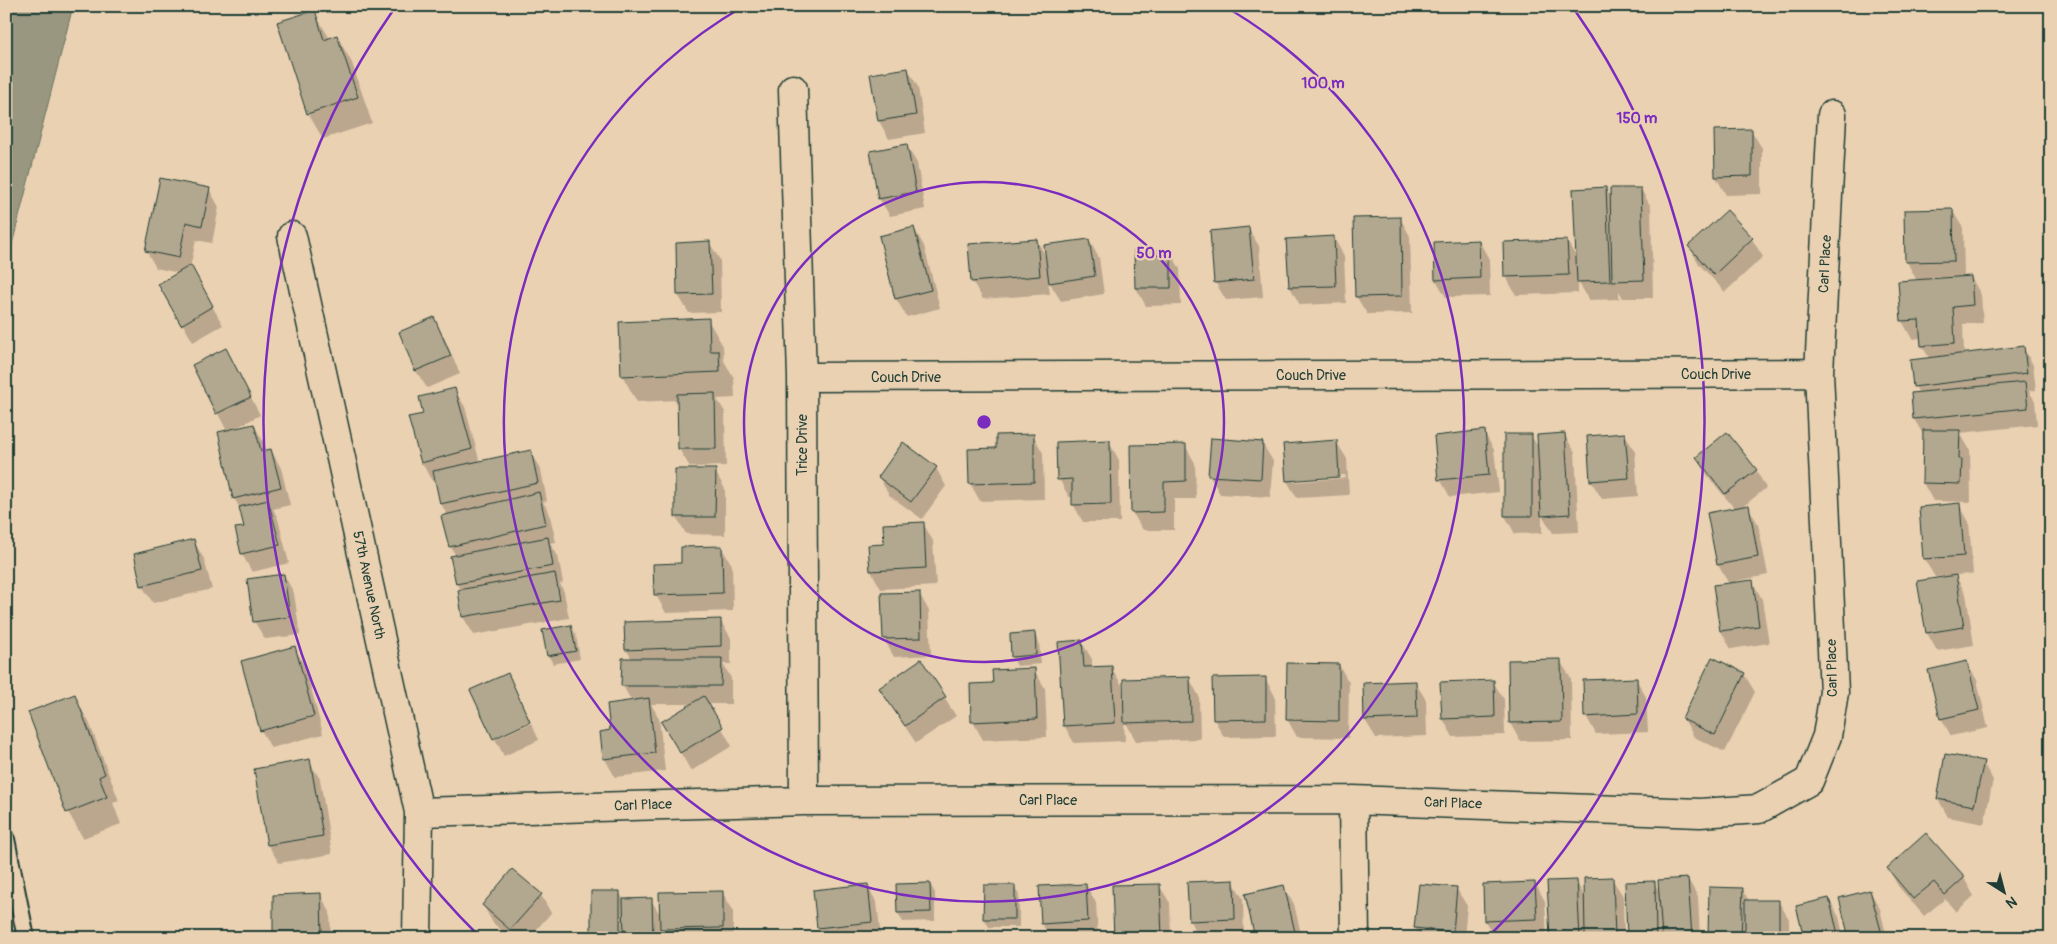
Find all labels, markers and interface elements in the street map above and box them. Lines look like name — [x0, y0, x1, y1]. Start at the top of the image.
text: 100 m — [1302, 74, 1344, 93]
text: 150 m — [1617, 109, 1657, 128]
street label: Carl Place — [1815, 234, 1835, 293]
text: 50 m — [1137, 244, 1171, 263]
street label: Couch Drive — [1681, 366, 1751, 383]
street label: Couch Drive — [1276, 367, 1346, 384]
street label: Couch Drive — [871, 369, 941, 386]
centre of rings — [975, 413, 993, 431]
street label: Trice Drive — [794, 414, 811, 476]
street label: 57th Avenue North — [349, 529, 389, 641]
street label: Carl Place — [1823, 639, 1841, 697]
street label: Carl Place — [1019, 792, 1077, 809]
street label: Carl Place — [1424, 793, 1482, 813]
street label: Carl Place — [614, 795, 672, 815]
north arrow — [1980, 866, 2030, 916]
text: N — [2003, 892, 2020, 912]

